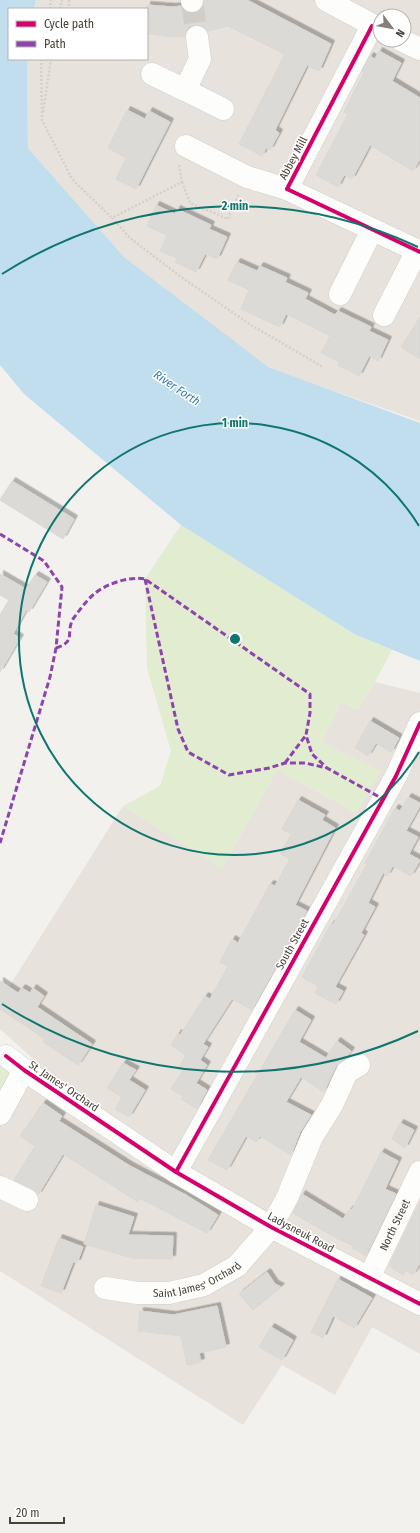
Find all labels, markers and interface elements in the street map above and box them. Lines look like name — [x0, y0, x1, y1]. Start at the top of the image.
legend — [8, 8, 148, 60]
north arrow — [372, 8, 412, 48]
text: Cycle path — [44, 17, 94, 31]
text: N — [393, 27, 407, 39]
text: Path — [44, 37, 66, 51]
street label: Abbey Mill — [277, 134, 310, 182]
text: 2 min — [221, 199, 248, 213]
water label: River Forth — [151, 367, 203, 409]
text: 1 min — [222, 416, 248, 430]
centre of rings — [228, 632, 242, 646]
street label: South Street — [273, 916, 312, 972]
street label: St. James' Orchard — [26, 1058, 101, 1115]
street label: North Street — [377, 1197, 413, 1253]
street label: Ladysneuk Road — [265, 1210, 336, 1255]
street label: Saint James' Orchard — [153, 1260, 244, 1300]
scale bar — [10, 1499, 64, 1525]
text: 20 m — [16, 1506, 40, 1520]

